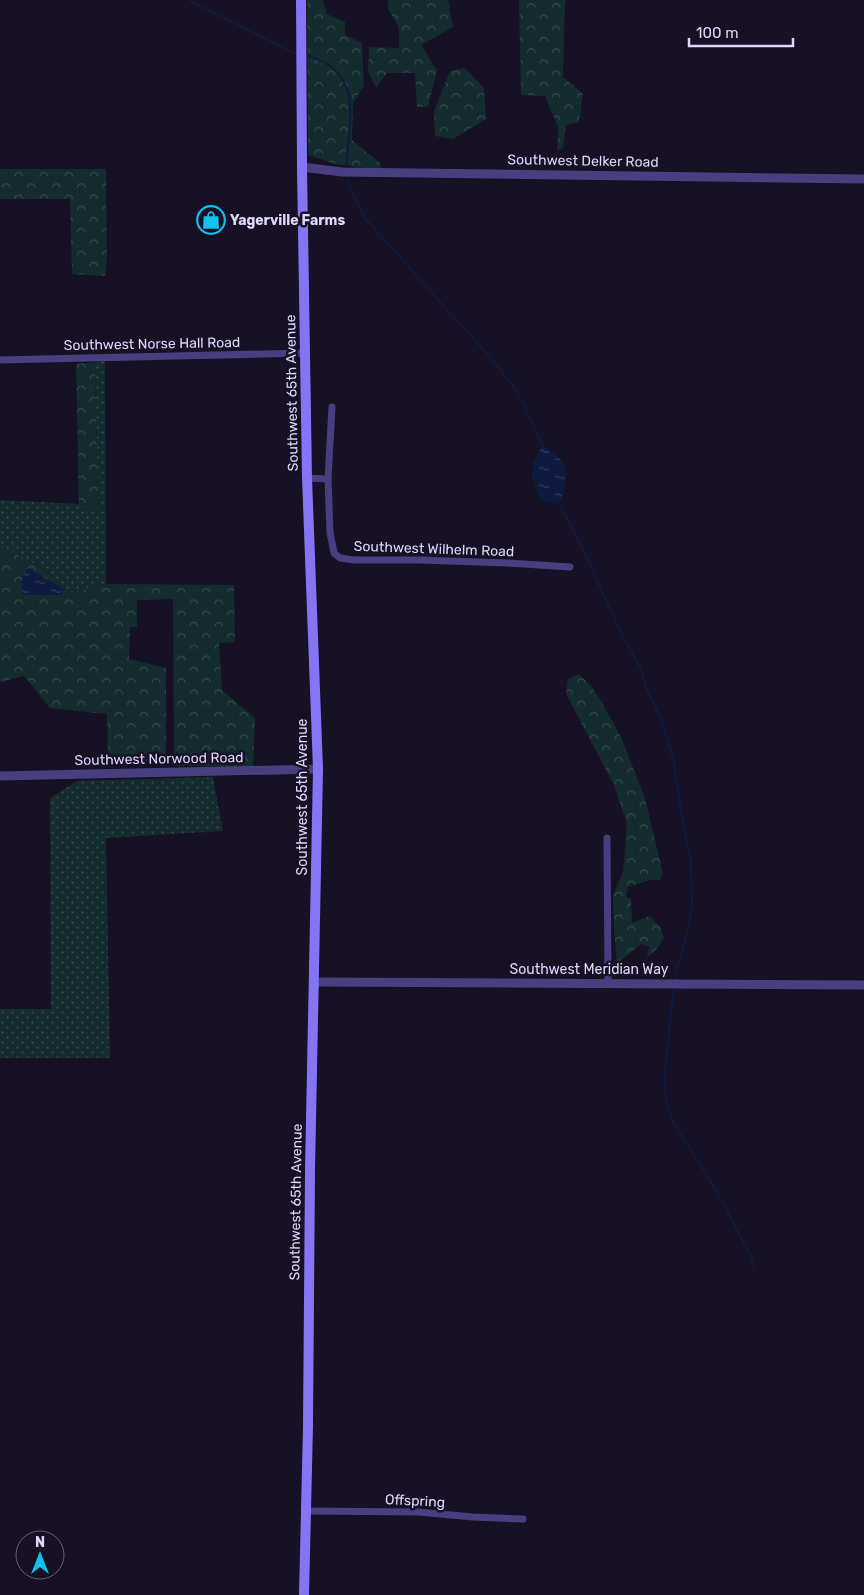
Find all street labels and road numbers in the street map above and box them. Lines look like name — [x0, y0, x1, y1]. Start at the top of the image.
street label: Southwest Delker Road — [507, 151, 659, 171]
street label: Southwest 65th Avenue — [282, 314, 302, 472]
street label: Southwest Norse Hall Road — [64, 334, 240, 354]
street label: Southwest Wilhelm Road — [353, 538, 515, 560]
street label: Southwest 65th Avenue — [294, 718, 311, 875]
street label: Southwest Norwood Road — [74, 749, 244, 769]
street label: Southwest Meridian Way — [510, 961, 669, 978]
street label: Southwest 65th Avenue — [286, 1123, 306, 1281]
street label: Offspring — [385, 1491, 445, 1511]

